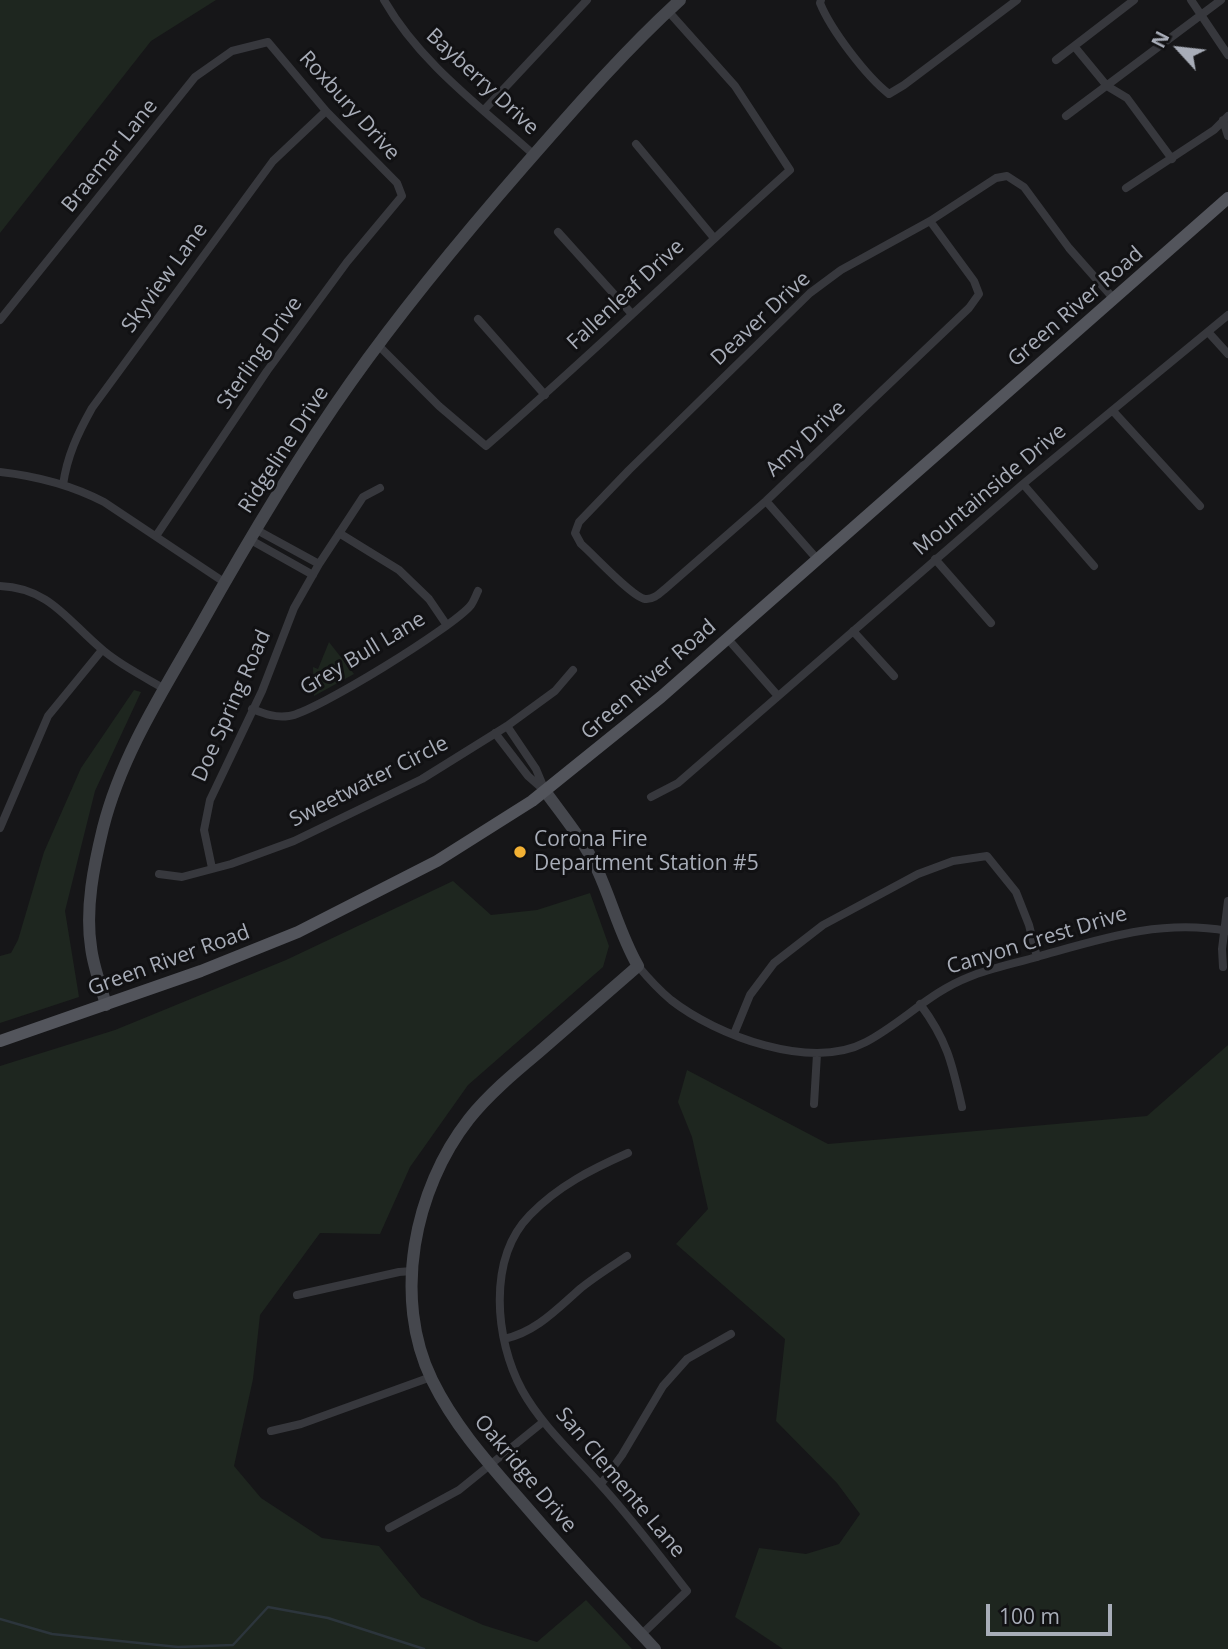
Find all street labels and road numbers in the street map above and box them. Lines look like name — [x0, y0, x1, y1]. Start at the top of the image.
street label: Bayberry Drive — [420, 23, 544, 141]
street label: Roxbury Drive — [293, 46, 405, 166]
street label: Braemar Lane — [57, 94, 163, 218]
street label: Skyview Lane — [117, 218, 213, 338]
street label: Fallenleaf Drive — [562, 234, 690, 356]
street label: Green River Road — [1003, 242, 1149, 372]
street label: Deaver Drive — [706, 267, 816, 371]
street label: Sterling Drive — [212, 292, 308, 414]
street label: Ridgeline Drive — [234, 382, 334, 518]
street label: Amy Drive — [761, 396, 851, 482]
street label: Mountainside Drive — [909, 419, 1071, 561]
street label: Grey Bull Lane — [296, 607, 430, 701]
street label: Green River Road — [576, 615, 722, 745]
street label: Doe Spring Road — [187, 626, 277, 786]
street label: Sweetwater Circle — [286, 731, 452, 833]
street label: Canyon Crest Drive — [944, 902, 1130, 980]
street label: Green River Road — [85, 920, 253, 1002]
street label: San Clemente Lane — [550, 1403, 690, 1563]
street label: Oakridge Drive — [468, 1410, 582, 1538]

